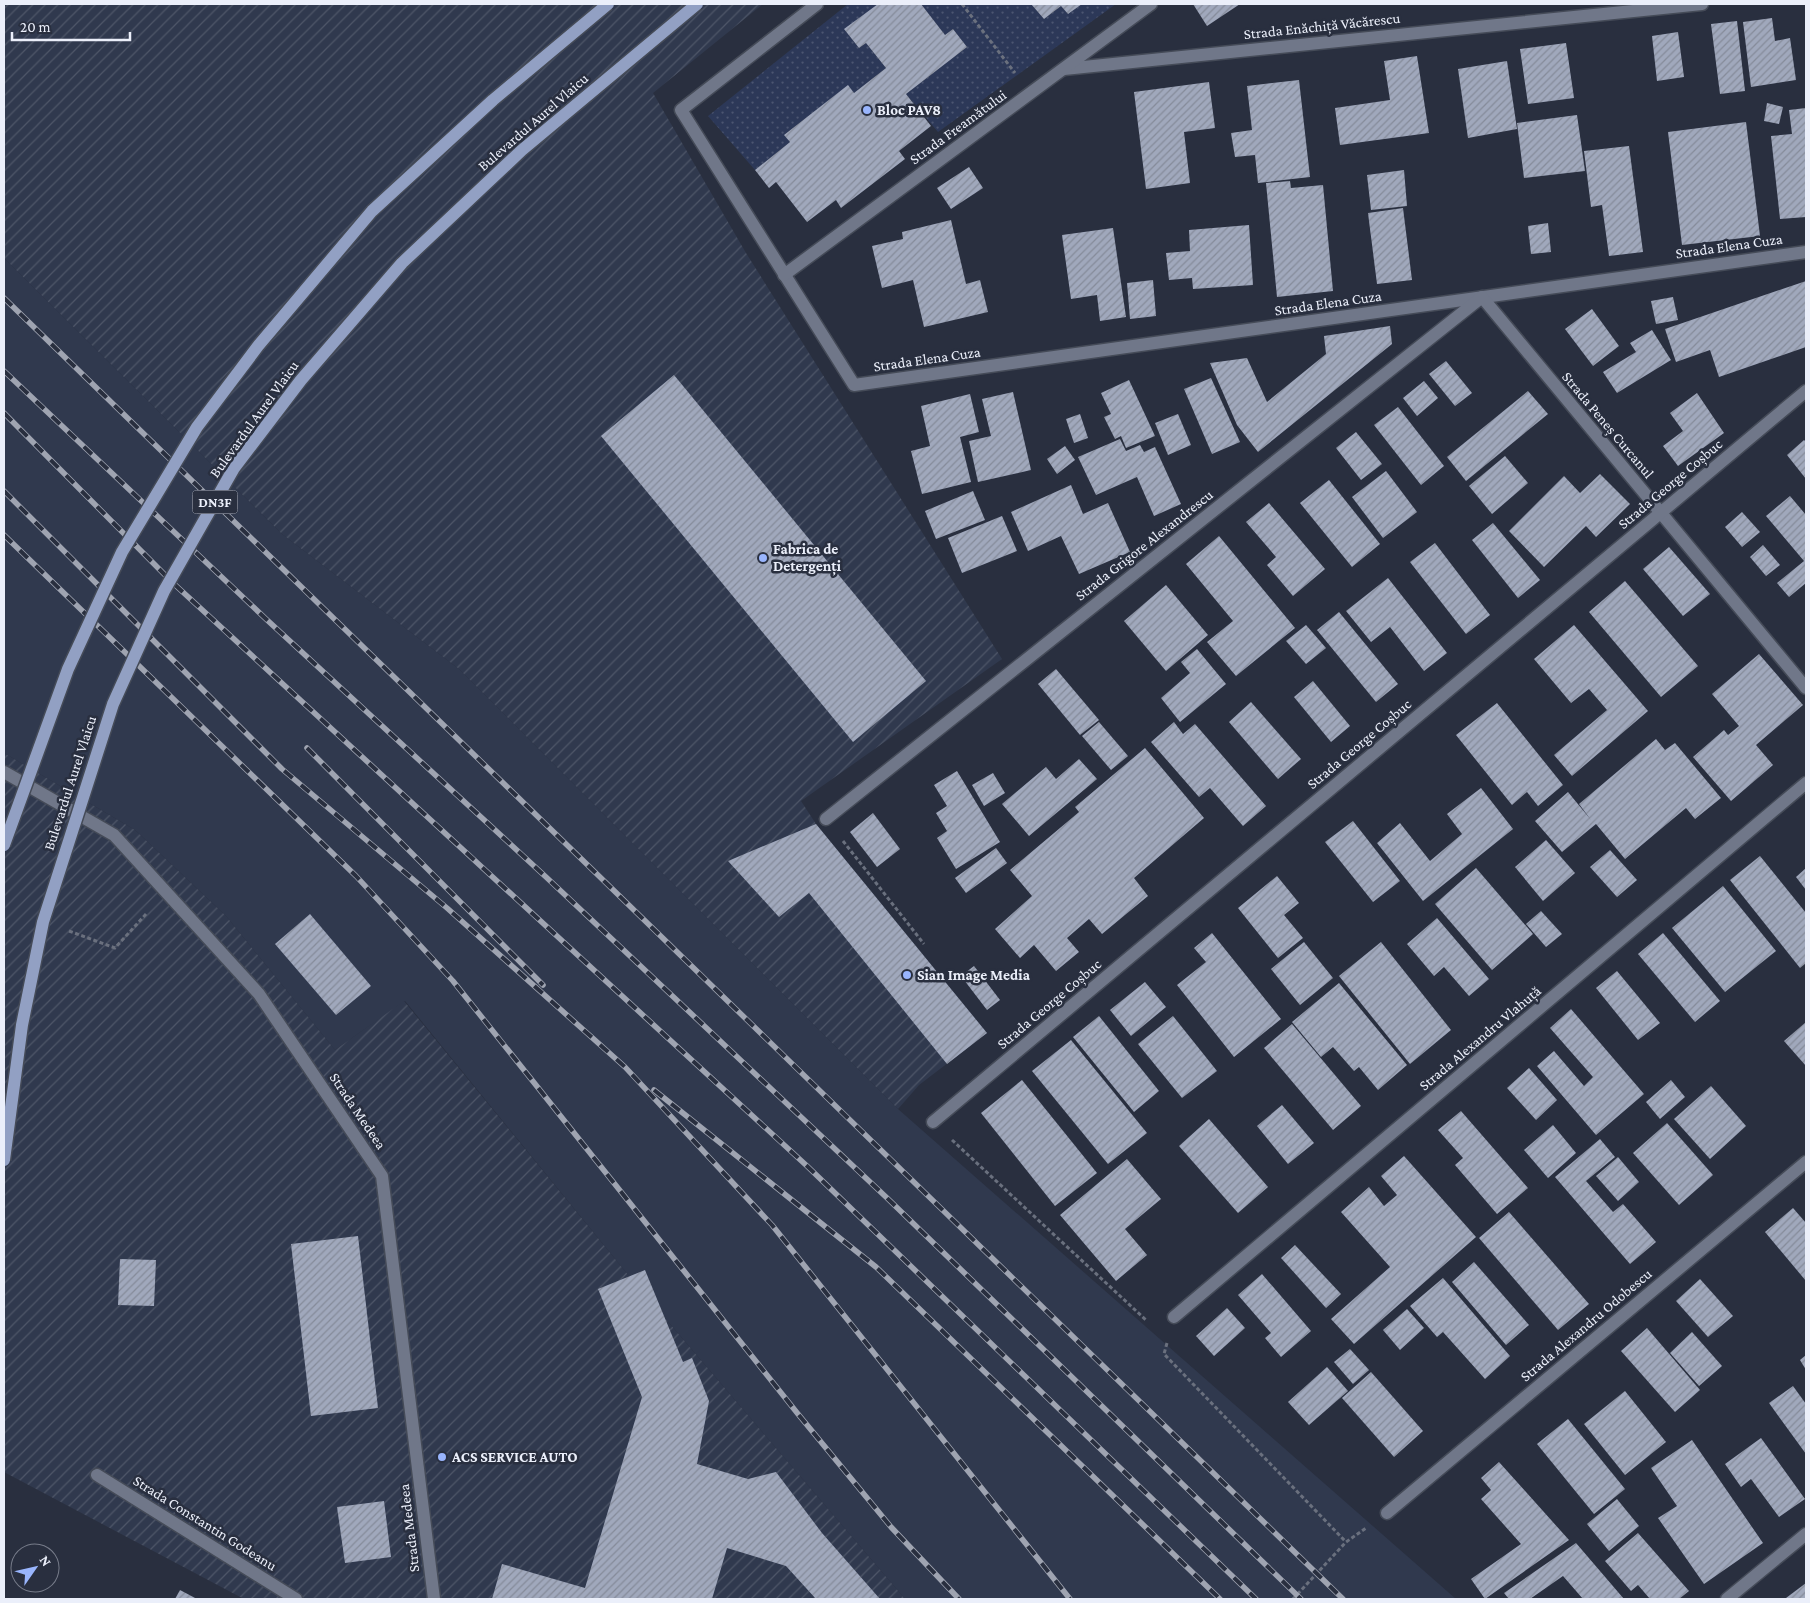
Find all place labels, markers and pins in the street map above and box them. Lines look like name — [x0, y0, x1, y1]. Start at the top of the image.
place label: Bloc PAV8 — [877, 102, 941, 118]
marker: Bloc PAV8 — [861, 104, 873, 116]
place label: Fabrica de Detergenți — [773, 541, 842, 576]
marker: Fabrica de Detergenți — [757, 552, 769, 564]
place label: Sian Image Media — [917, 967, 1031, 983]
marker: Sian Image Media — [901, 969, 913, 981]
place label: ACS SERVICE AUTO — [451, 1449, 578, 1465]
marker: ACS SERVICE AUTO — [436, 1451, 448, 1463]

